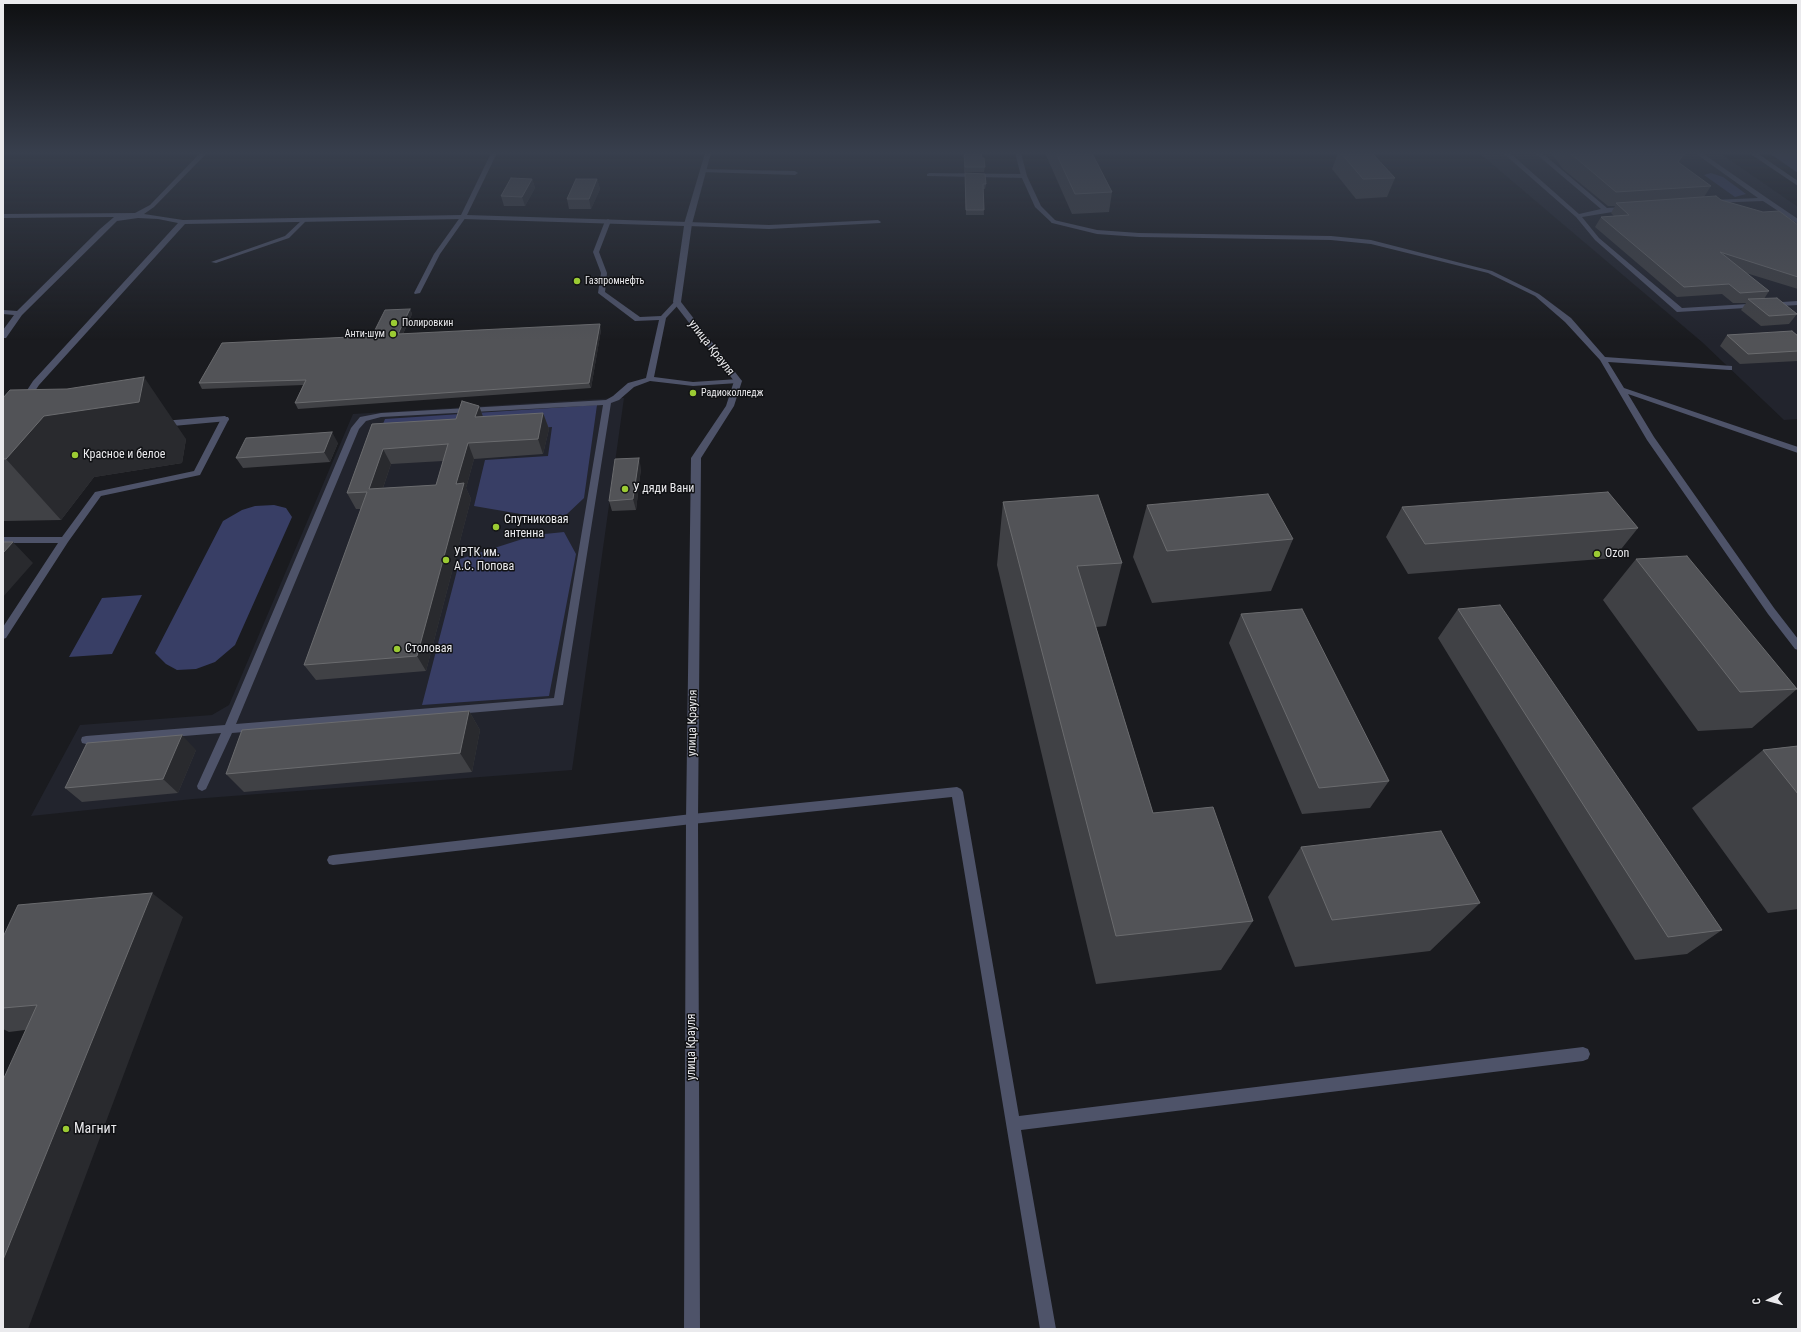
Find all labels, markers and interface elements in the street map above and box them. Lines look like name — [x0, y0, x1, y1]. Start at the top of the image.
place label: Газпромнефть — [585, 275, 644, 287]
marker: Газпромнефть — [572, 276, 582, 286]
place label: Полировкин — [402, 317, 453, 329]
street label: улица Крауля — [685, 317, 737, 379]
marker: Полировкин — [389, 318, 399, 328]
place label: Анти-шум — [345, 328, 385, 340]
marker: Анти-шум — [388, 329, 398, 339]
place label: Радиоколледж — [701, 387, 763, 399]
marker: Радиоколледж — [688, 388, 698, 398]
place label: Красное и белое — [83, 448, 165, 462]
marker: Красное и белое — [70, 450, 80, 460]
place label: У дяди Вани — [633, 482, 694, 496]
marker: У дяди Вани — [620, 484, 630, 494]
place label: Спутниковая антенна — [504, 513, 568, 541]
marker: Спутниковая антенна — [491, 522, 501, 532]
place label: УРТК им. А.С. Попова — [454, 546, 514, 574]
place label: Ozon — [1605, 547, 1629, 561]
marker: Ozon — [1592, 549, 1602, 559]
marker: УРТК им. А.С. Попова — [441, 555, 451, 565]
place label: Столовая — [405, 642, 452, 656]
marker: Столовая — [392, 644, 402, 654]
street label: улица Крауля — [685, 690, 701, 756]
street label: улица Крауля — [685, 1014, 699, 1080]
place label: Магнит — [74, 1121, 117, 1137]
marker: Магнит — [61, 1124, 71, 1134]
north arrow — [1749, 1280, 1789, 1320]
text: С — [1750, 1298, 1763, 1305]

